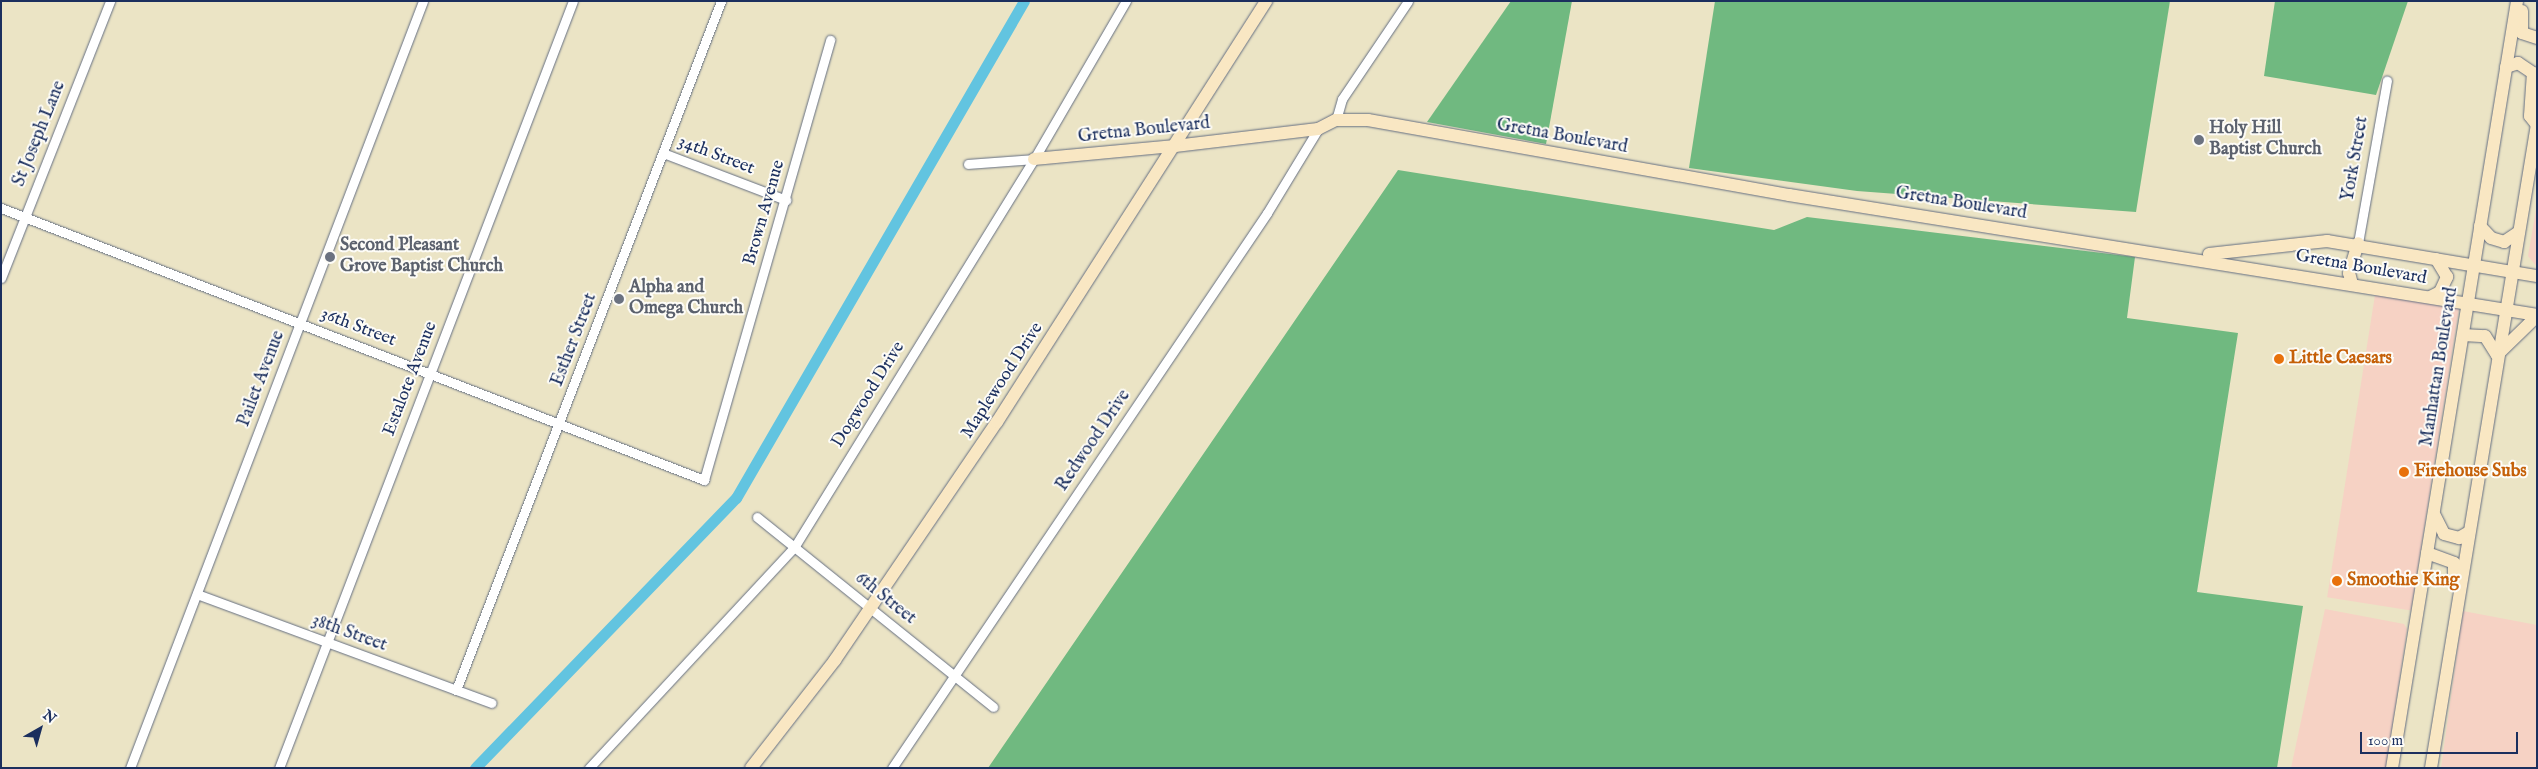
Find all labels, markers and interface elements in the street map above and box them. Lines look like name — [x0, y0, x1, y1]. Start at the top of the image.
street label: St Joseph Lane — [9, 78, 71, 190]
street label: Gretna Boulevard — [1077, 113, 1211, 149]
street label: Gretna Boulevard — [1495, 115, 1629, 159]
street label: York Street — [2338, 115, 2374, 203]
place label: Holy Hill Baptist Church — [2209, 119, 2321, 162]
street label: 34th Street — [675, 132, 757, 180]
marker: Holy Hill Baptist Church — [2193, 134, 2205, 146]
street label: Brown Avenue — [740, 158, 790, 268]
street label: Gretna Boulevard — [1894, 183, 2028, 225]
place label: Second Pleasant Grove Baptist Church — [340, 236, 503, 278]
street label: Gretna Boulevard — [2294, 246, 2428, 290]
marker: Second Pleasant Grove Baptist Church — [324, 251, 336, 263]
place label: Alpha and Omega Church — [629, 278, 743, 320]
street label: Manhattan Boulevard — [2417, 286, 2463, 448]
street label: Esther Street — [547, 290, 603, 390]
marker: Alpha and Omega Church — [613, 293, 625, 305]
street label: 36th Street — [317, 304, 399, 352]
street label: Estalote Avenue — [379, 319, 443, 439]
street label: Maplewood Drive — [957, 319, 1049, 443]
street label: Pailet Avenue — [234, 328, 290, 430]
street label: Dogwood Drive — [828, 338, 910, 452]
place label: Little Caesars — [2289, 348, 2392, 370]
marker: Little Caesars — [2273, 353, 2285, 365]
street label: Redwood Drive — [1052, 386, 1136, 496]
place label: Firehouse Subs — [2414, 461, 2527, 483]
marker: Firehouse Subs — [2398, 466, 2410, 478]
street label: 6th Street — [850, 568, 920, 630]
place label: Smoothie King — [2347, 570, 2459, 592]
marker: Smoothie King — [2331, 575, 2343, 587]
street label: 38th Street — [309, 610, 389, 658]
north arrow — [15, 704, 65, 754]
text: N — [39, 706, 60, 728]
scale bar — [2363, 722, 2520, 754]
text: 100 m — [2368, 731, 2403, 750]

